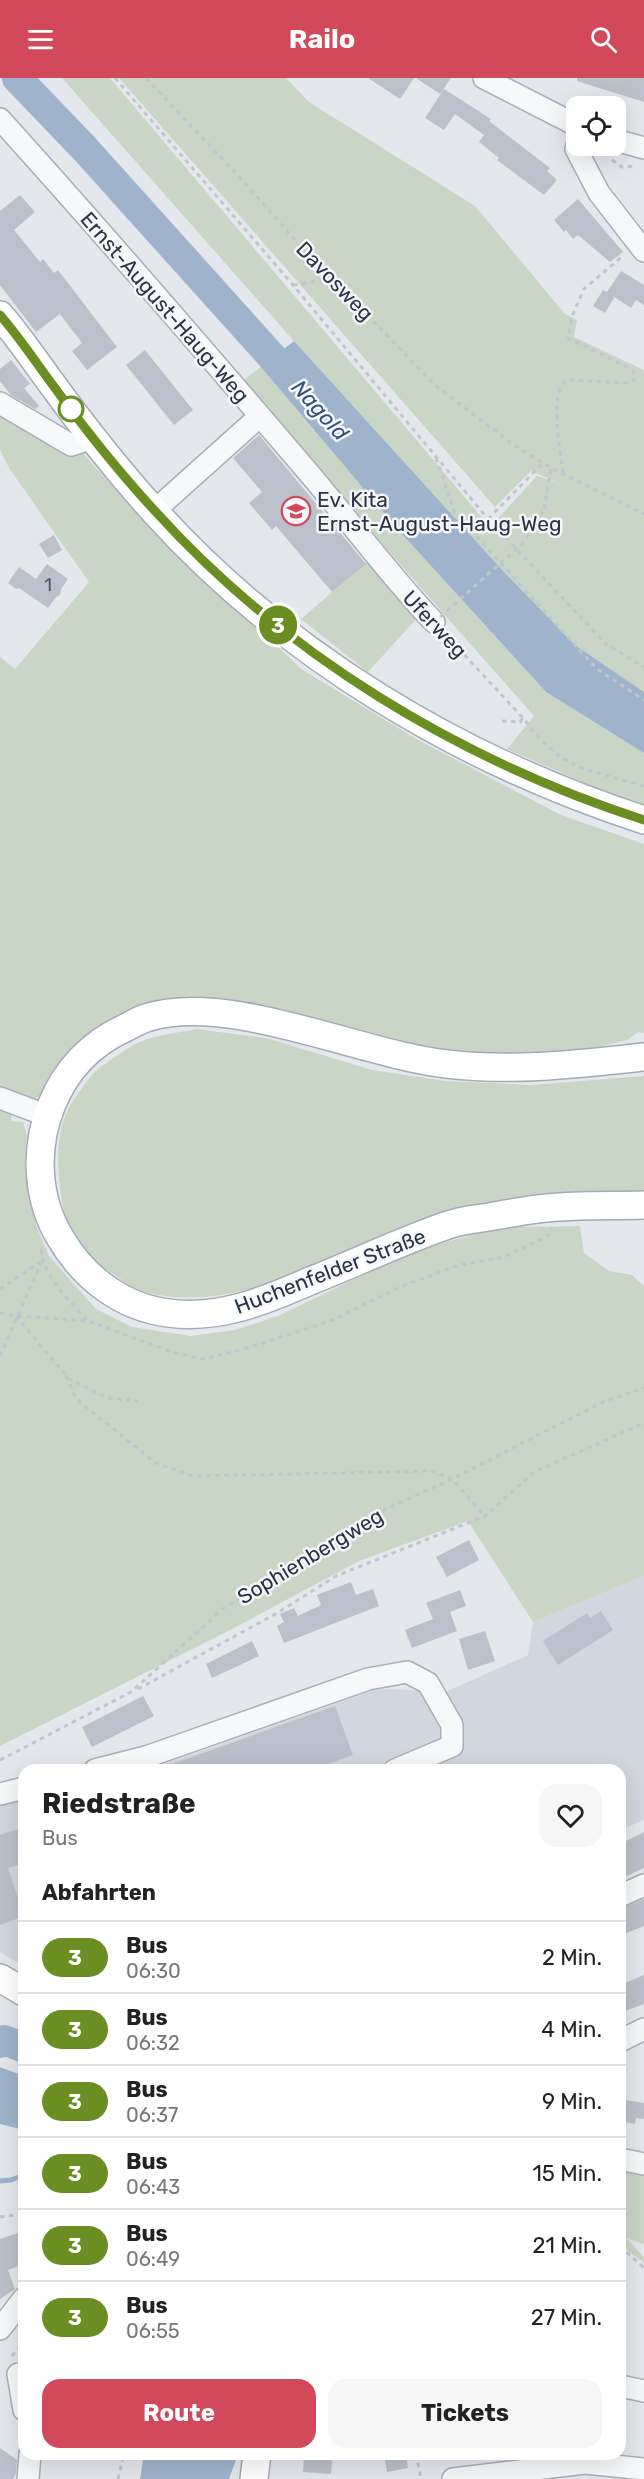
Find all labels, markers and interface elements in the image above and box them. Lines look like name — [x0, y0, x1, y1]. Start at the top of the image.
icon: menu — [24, 23, 57, 56]
text: Railo — [289, 23, 355, 55]
icon: search — [587, 23, 620, 56]
map controls — [566, 96, 626, 156]
button: locate — [566, 96, 626, 156]
street label: Ernst-August-Haug-Weg — [75, 207, 255, 407]
street label: Davosweg — [291, 236, 379, 326]
water label: Nagold — [286, 374, 355, 447]
unlabelled marker — [58, 396, 84, 422]
place label: Ev. Kita Ernst-August-Haug-Weg — [317, 487, 561, 536]
school or university icon: Ev. Kita Ernst-August-Haug-Weg — [280, 495, 312, 527]
house number: 1 — [44, 574, 52, 596]
street label: Uferweg — [397, 585, 473, 663]
line badge: 3 — [258, 606, 298, 644]
text: 3 — [271, 613, 285, 638]
street label: Huchenfelder Straße — [231, 1223, 429, 1319]
street label: Sophienbergweg — [233, 1503, 387, 1609]
button: heart — [539, 1784, 602, 1847]
text: Riedstraße — [42, 1787, 196, 1820]
text: Bus — [42, 1826, 78, 1850]
text: Abfahrten — [42, 1879, 156, 1906]
text: Bus — [126, 1932, 168, 1959]
text: 2 Min. — [542, 1944, 602, 1971]
text: 3 — [68, 1945, 82, 1970]
text: 06:30 — [126, 1959, 181, 1983]
text: Bus — [126, 2004, 168, 2031]
text: 4 Min. — [541, 2016, 602, 2043]
text: 3 — [68, 2017, 82, 2042]
text: 06:32 — [126, 2031, 180, 2055]
text: Bus — [126, 2076, 168, 2103]
text: 9 Min. — [542, 2088, 602, 2115]
text: 3 — [68, 2089, 82, 2114]
text: 06:37 — [126, 2103, 178, 2127]
text: Bus — [126, 2148, 168, 2175]
text: 15 Min. — [532, 2160, 602, 2187]
text: 3 — [68, 2161, 82, 2186]
text: 06:43 — [126, 2175, 180, 2199]
text: Bus — [126, 2220, 168, 2247]
text: 21 Min. — [533, 2232, 602, 2259]
text: 3 — [68, 2233, 82, 2258]
text: 06:49 — [126, 2247, 180, 2271]
text: Bus — [126, 2292, 168, 2319]
text: 27 Min. — [531, 2304, 602, 2331]
text: 3 — [68, 2305, 82, 2330]
text: 06:55 — [126, 2319, 180, 2343]
button: Route — [42, 2379, 316, 2448]
button: Tickets — [328, 2379, 602, 2448]

